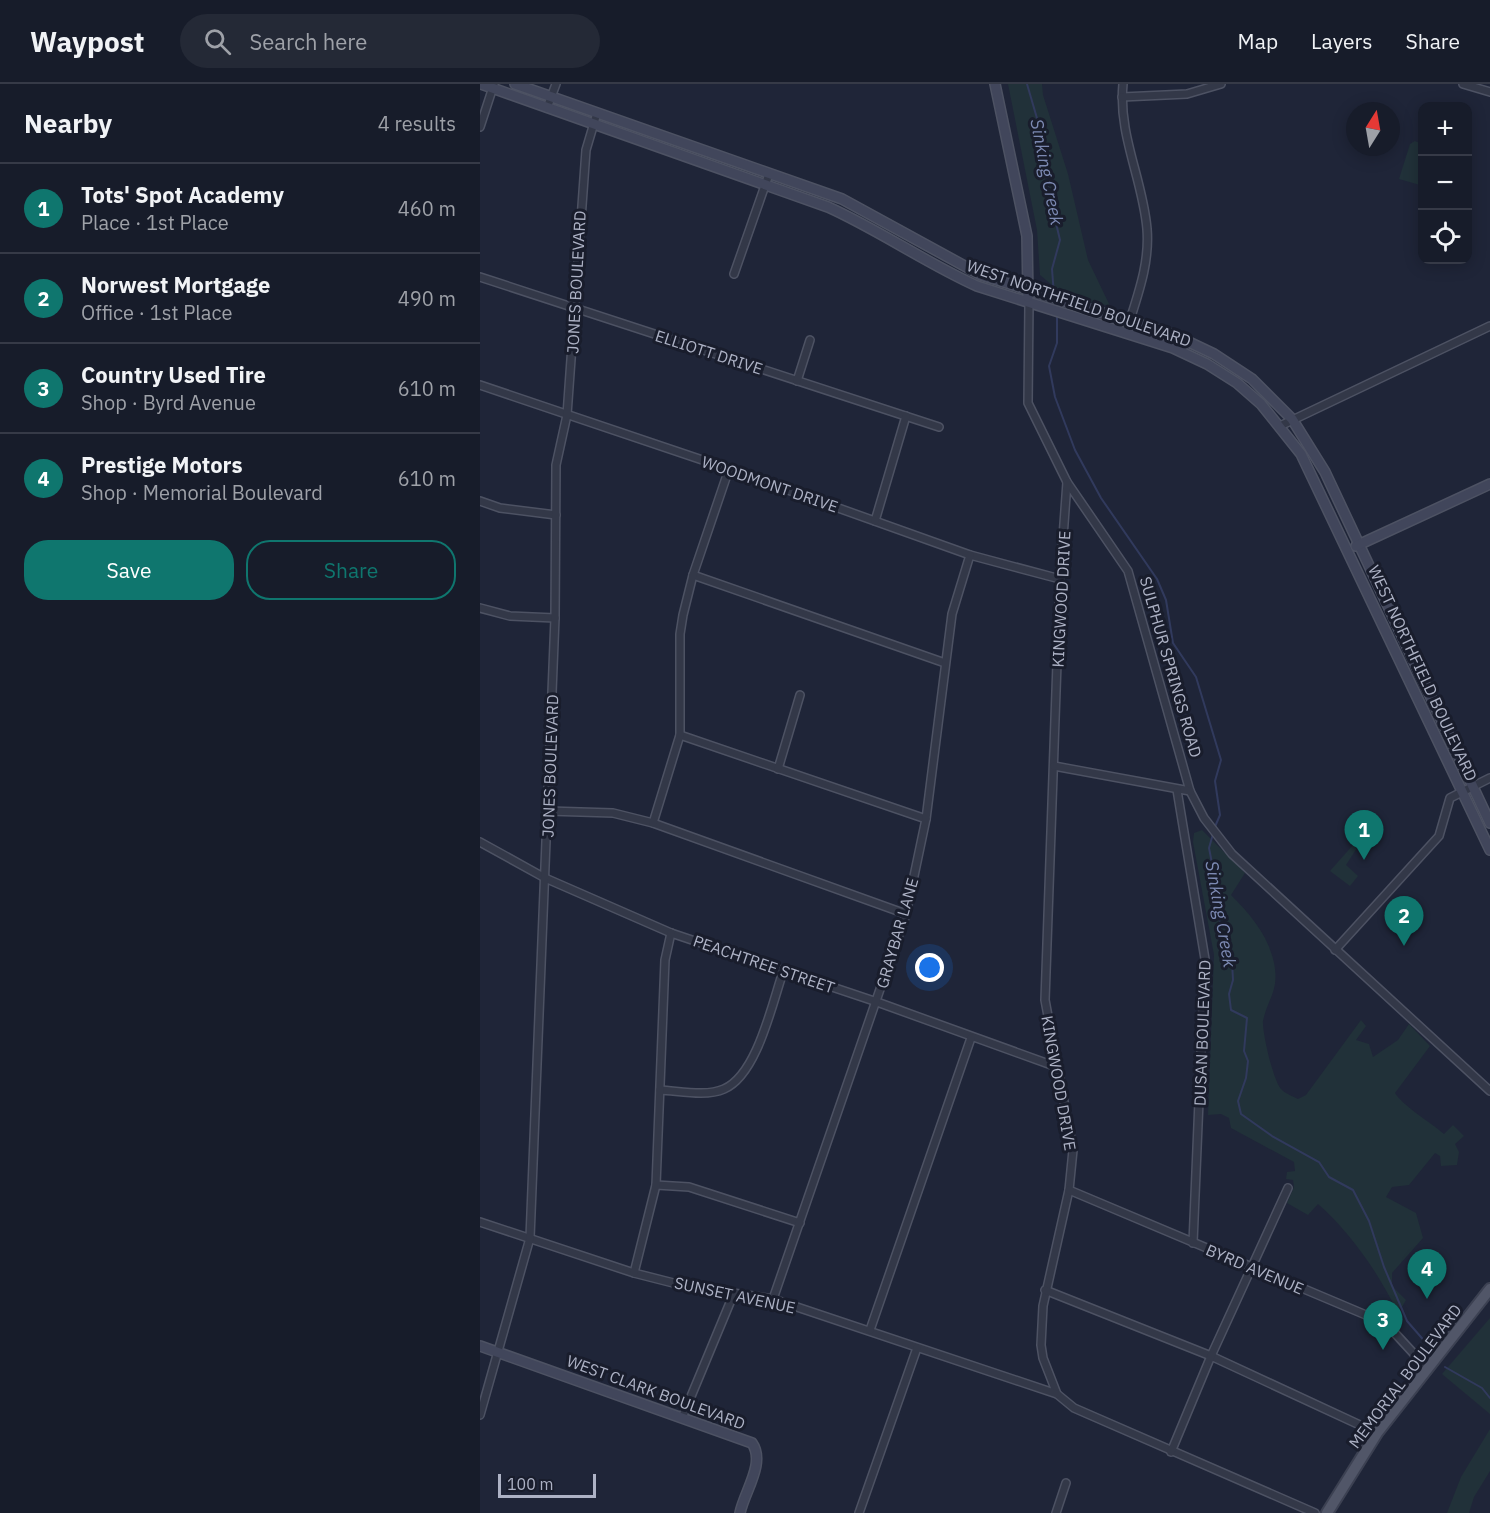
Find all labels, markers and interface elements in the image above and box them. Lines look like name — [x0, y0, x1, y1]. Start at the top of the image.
search box — [180, 14, 600, 68]
text: Waypost — [30, 23, 144, 60]
icon: search — [201, 25, 234, 58]
text: Search here — [249, 27, 367, 56]
text: Map — [1238, 27, 1278, 55]
text: Layers — [1311, 27, 1373, 55]
text: Share — [1406, 27, 1460, 55]
north arrow — [1346, 102, 1400, 156]
map controls — [1418, 102, 1472, 264]
button: + — [1418, 102, 1472, 156]
text: Nearby — [24, 106, 112, 140]
text: 4 results — [378, 110, 456, 137]
water label: Sinking Creek — [1025, 117, 1069, 228]
button: − — [1418, 156, 1472, 210]
text: Tots' Spot Academy — [81, 180, 284, 209]
text: 1 — [38, 195, 50, 222]
text: 460 m — [398, 195, 456, 222]
text: Place · 1st Place — [81, 209, 229, 236]
street label: JONES BOULEVARD — [562, 210, 590, 354]
button: locate — [1418, 210, 1472, 264]
street label: WEST NORTHFIELD BOULEVARD — [964, 255, 1194, 351]
text: Norwest Mortgage — [81, 270, 270, 299]
text: 2 — [38, 285, 50, 312]
text: 490 m — [398, 285, 456, 312]
text: Office · 1st Place — [81, 299, 232, 326]
street label: ELLIOTT DRIVE — [653, 325, 765, 379]
text: Country Used Tire — [81, 360, 266, 389]
text: 3 — [38, 375, 50, 402]
text: 610 m — [398, 375, 456, 402]
text: Shop · Byrd Avenue — [81, 389, 256, 416]
text: Prestige Motors — [81, 450, 243, 479]
street label: WOODMONT DRIVE — [699, 451, 841, 517]
text: 4 — [38, 465, 50, 492]
text: 610 m — [398, 465, 456, 492]
text: Shop · Memorial Boulevard — [81, 479, 323, 506]
street label: KINGWOOD DRIVE — [1047, 530, 1075, 668]
button: Save — [24, 540, 234, 600]
button: Share — [246, 540, 456, 600]
street label: WEST NORTHFIELD BOULEVARD — [1364, 562, 1482, 784]
street label: SULPHUR SPRINGS ROAD — [1136, 574, 1206, 760]
street label: JONES BOULEVARD — [538, 694, 562, 838]
pin: 1 — [1344, 810, 1384, 860]
water label: Sinking Creek — [1200, 859, 1242, 970]
street label: GRAYBAR LANE — [872, 875, 922, 991]
pin: 2 — [1384, 896, 1424, 946]
street label: PEACHTREE STREET — [691, 930, 837, 998]
your location — [915, 953, 944, 982]
street label: DUSAN BOULEVARD — [1189, 960, 1215, 1106]
street label: KINGWOOD DRIVE — [1037, 1014, 1081, 1152]
street label: BYRD AVENUE — [1203, 1239, 1307, 1299]
pin: 4 — [1408, 1250, 1446, 1299]
street label: SUNSET AVENUE — [673, 1272, 797, 1318]
street label: MEMORIAL BOULEVARD — [1344, 1300, 1466, 1452]
pin: 3 — [1364, 1300, 1402, 1350]
street label: WEST CLARK BOULEVARD — [564, 1350, 748, 1434]
scale bar — [498, 1471, 596, 1498]
text: 100 m — [507, 1474, 554, 1494]

